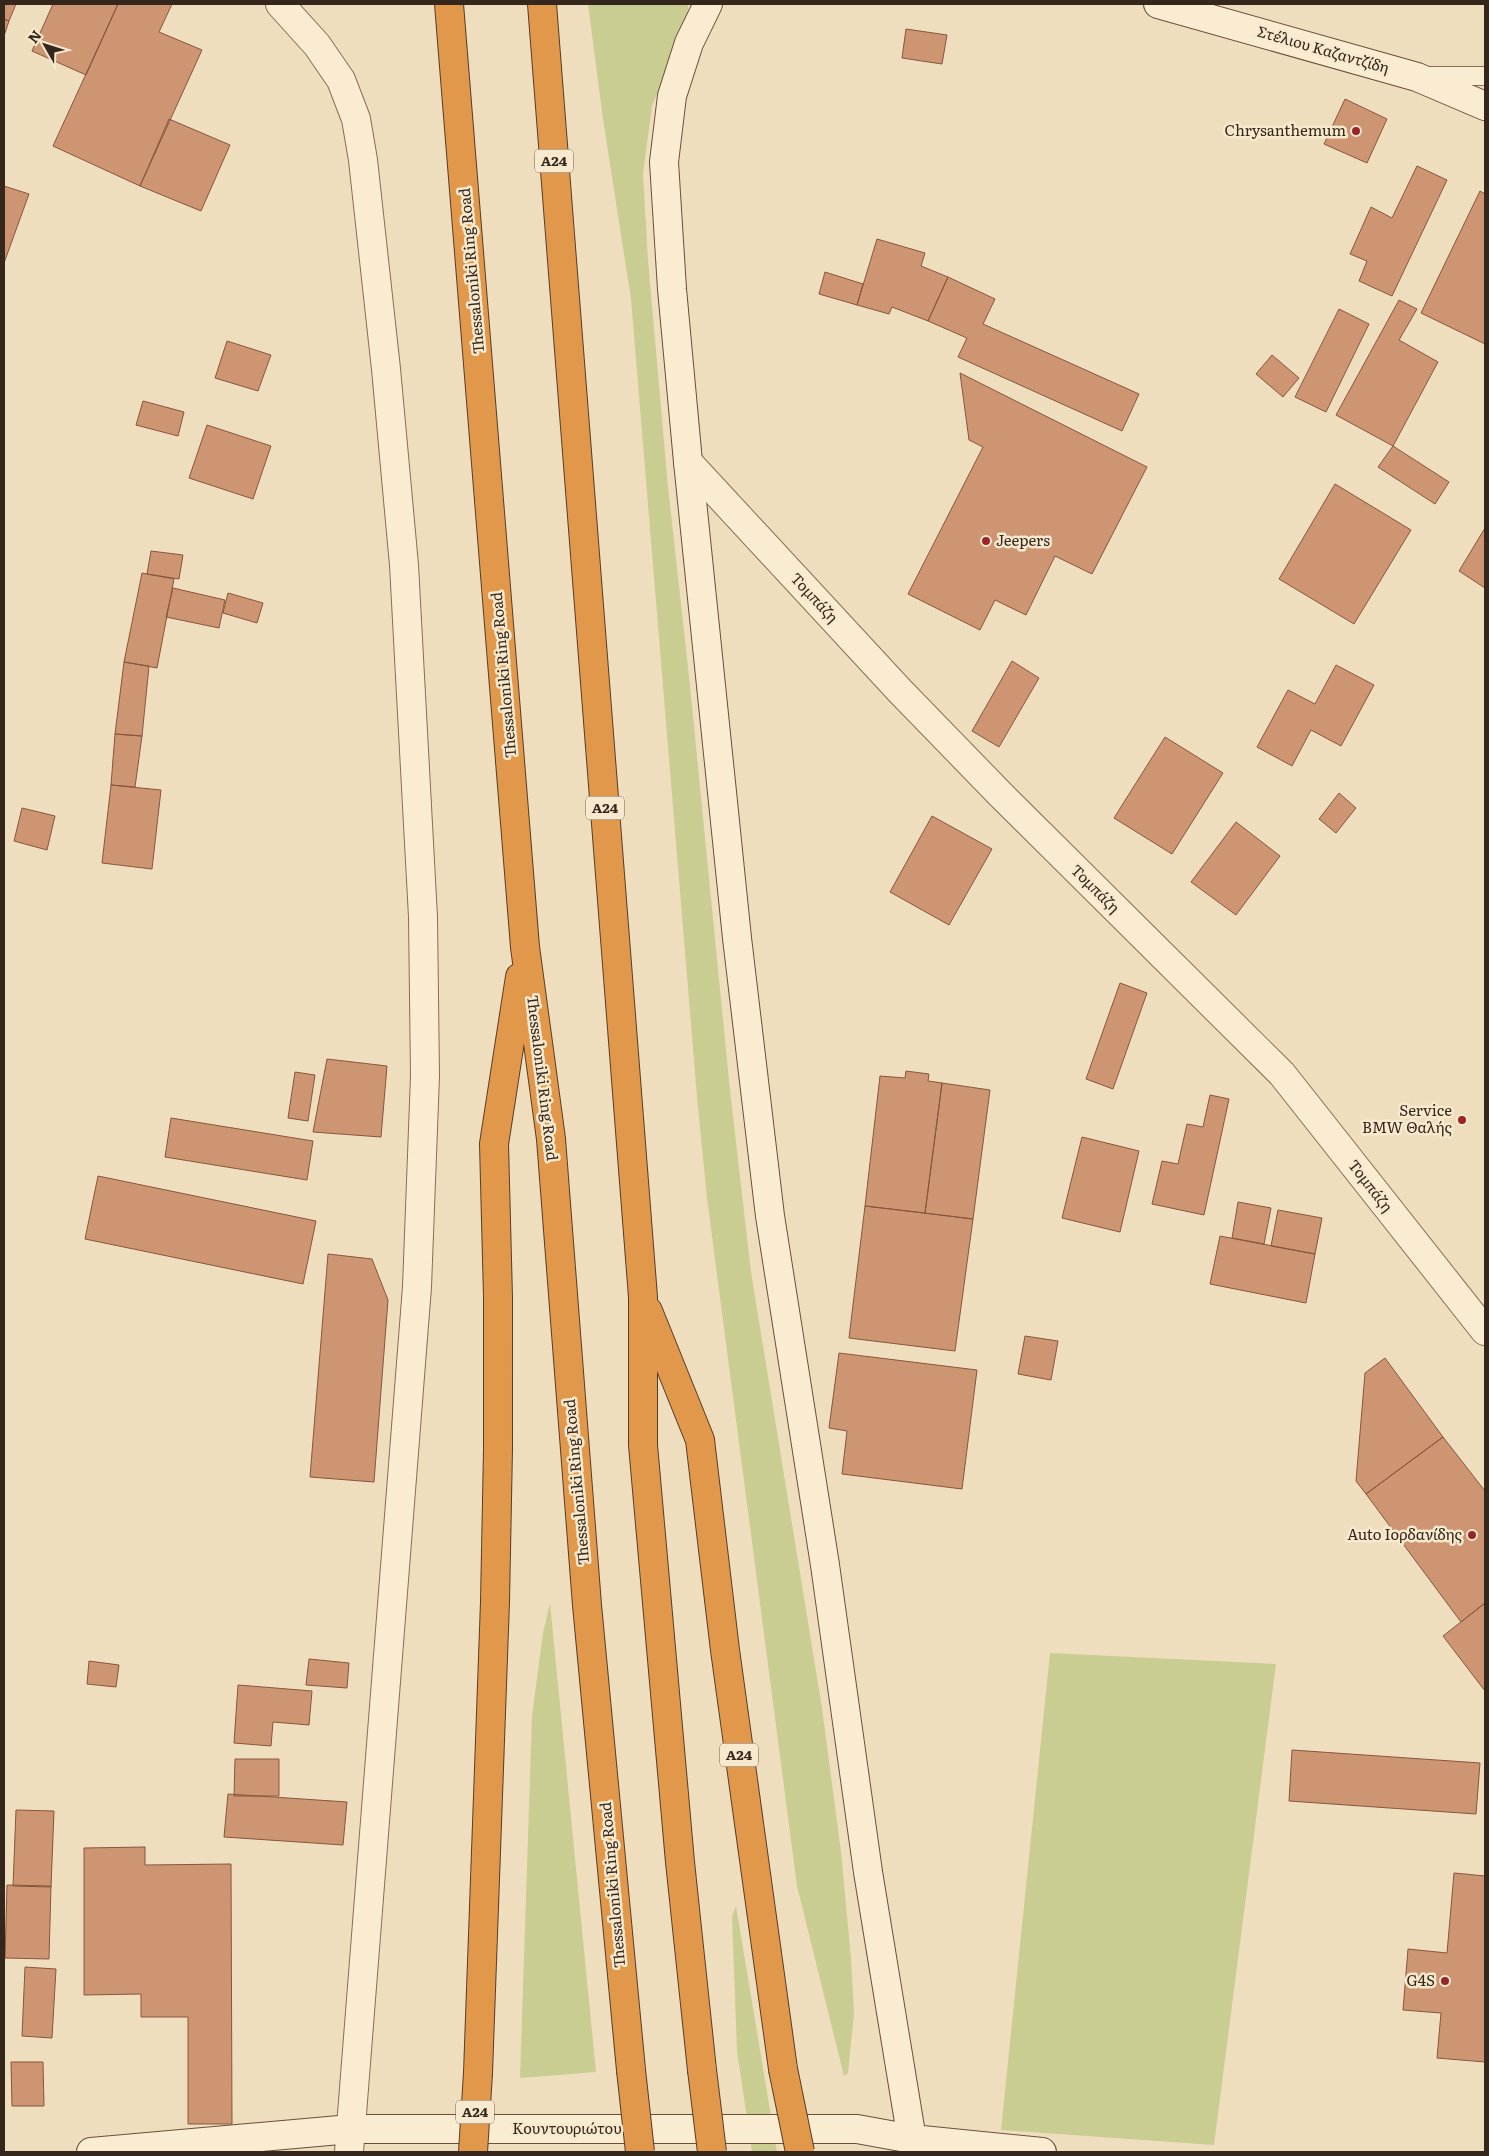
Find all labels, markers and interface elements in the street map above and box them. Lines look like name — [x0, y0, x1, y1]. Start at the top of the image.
street label: Στέλιου Καζαντζίδη — [1255, 19, 1392, 78]
north arrow — [20, 20, 70, 70]
text: N — [23, 25, 46, 47]
place label: Chrysanthemum — [1225, 118, 1346, 141]
marker: Chrysanthemum — [1350, 125, 1362, 137]
road number: Α24 — [535, 150, 573, 172]
street label: Thessaloniki Ring Road — [452, 187, 489, 355]
place label: Jeepers — [996, 528, 1050, 551]
marker: Jeepers — [980, 535, 992, 547]
street label: Τομπάζη — [786, 567, 844, 627]
street label: Thessaloniki Ring Road — [484, 591, 521, 759]
road number: Α24 — [586, 796, 624, 820]
street label: Τομπάζη — [1066, 858, 1126, 918]
street label: Thessaloniki Ring Road — [522, 994, 565, 1162]
place label: Service BMW Θαλής — [1362, 1098, 1453, 1138]
marker: Service BMW Θαλής — [1456, 1114, 1468, 1126]
street label: Τομπάζη — [1343, 1154, 1399, 1216]
street label: Thessaloniki Ring Road — [557, 1398, 594, 1566]
place label: Auto Ιορδανίδης — [1347, 1522, 1463, 1545]
marker: Auto Ιορδανίδης — [1466, 1529, 1478, 1541]
road number: Α24 — [720, 1744, 758, 1766]
street label: Thessaloniki Ring Road — [593, 1801, 630, 1969]
place label: G4S — [1406, 1968, 1435, 1991]
marker: G4S — [1439, 1975, 1451, 1987]
road number: Α24 — [456, 2100, 494, 2124]
street label: Κουντουριώτου — [512, 2116, 622, 2139]

